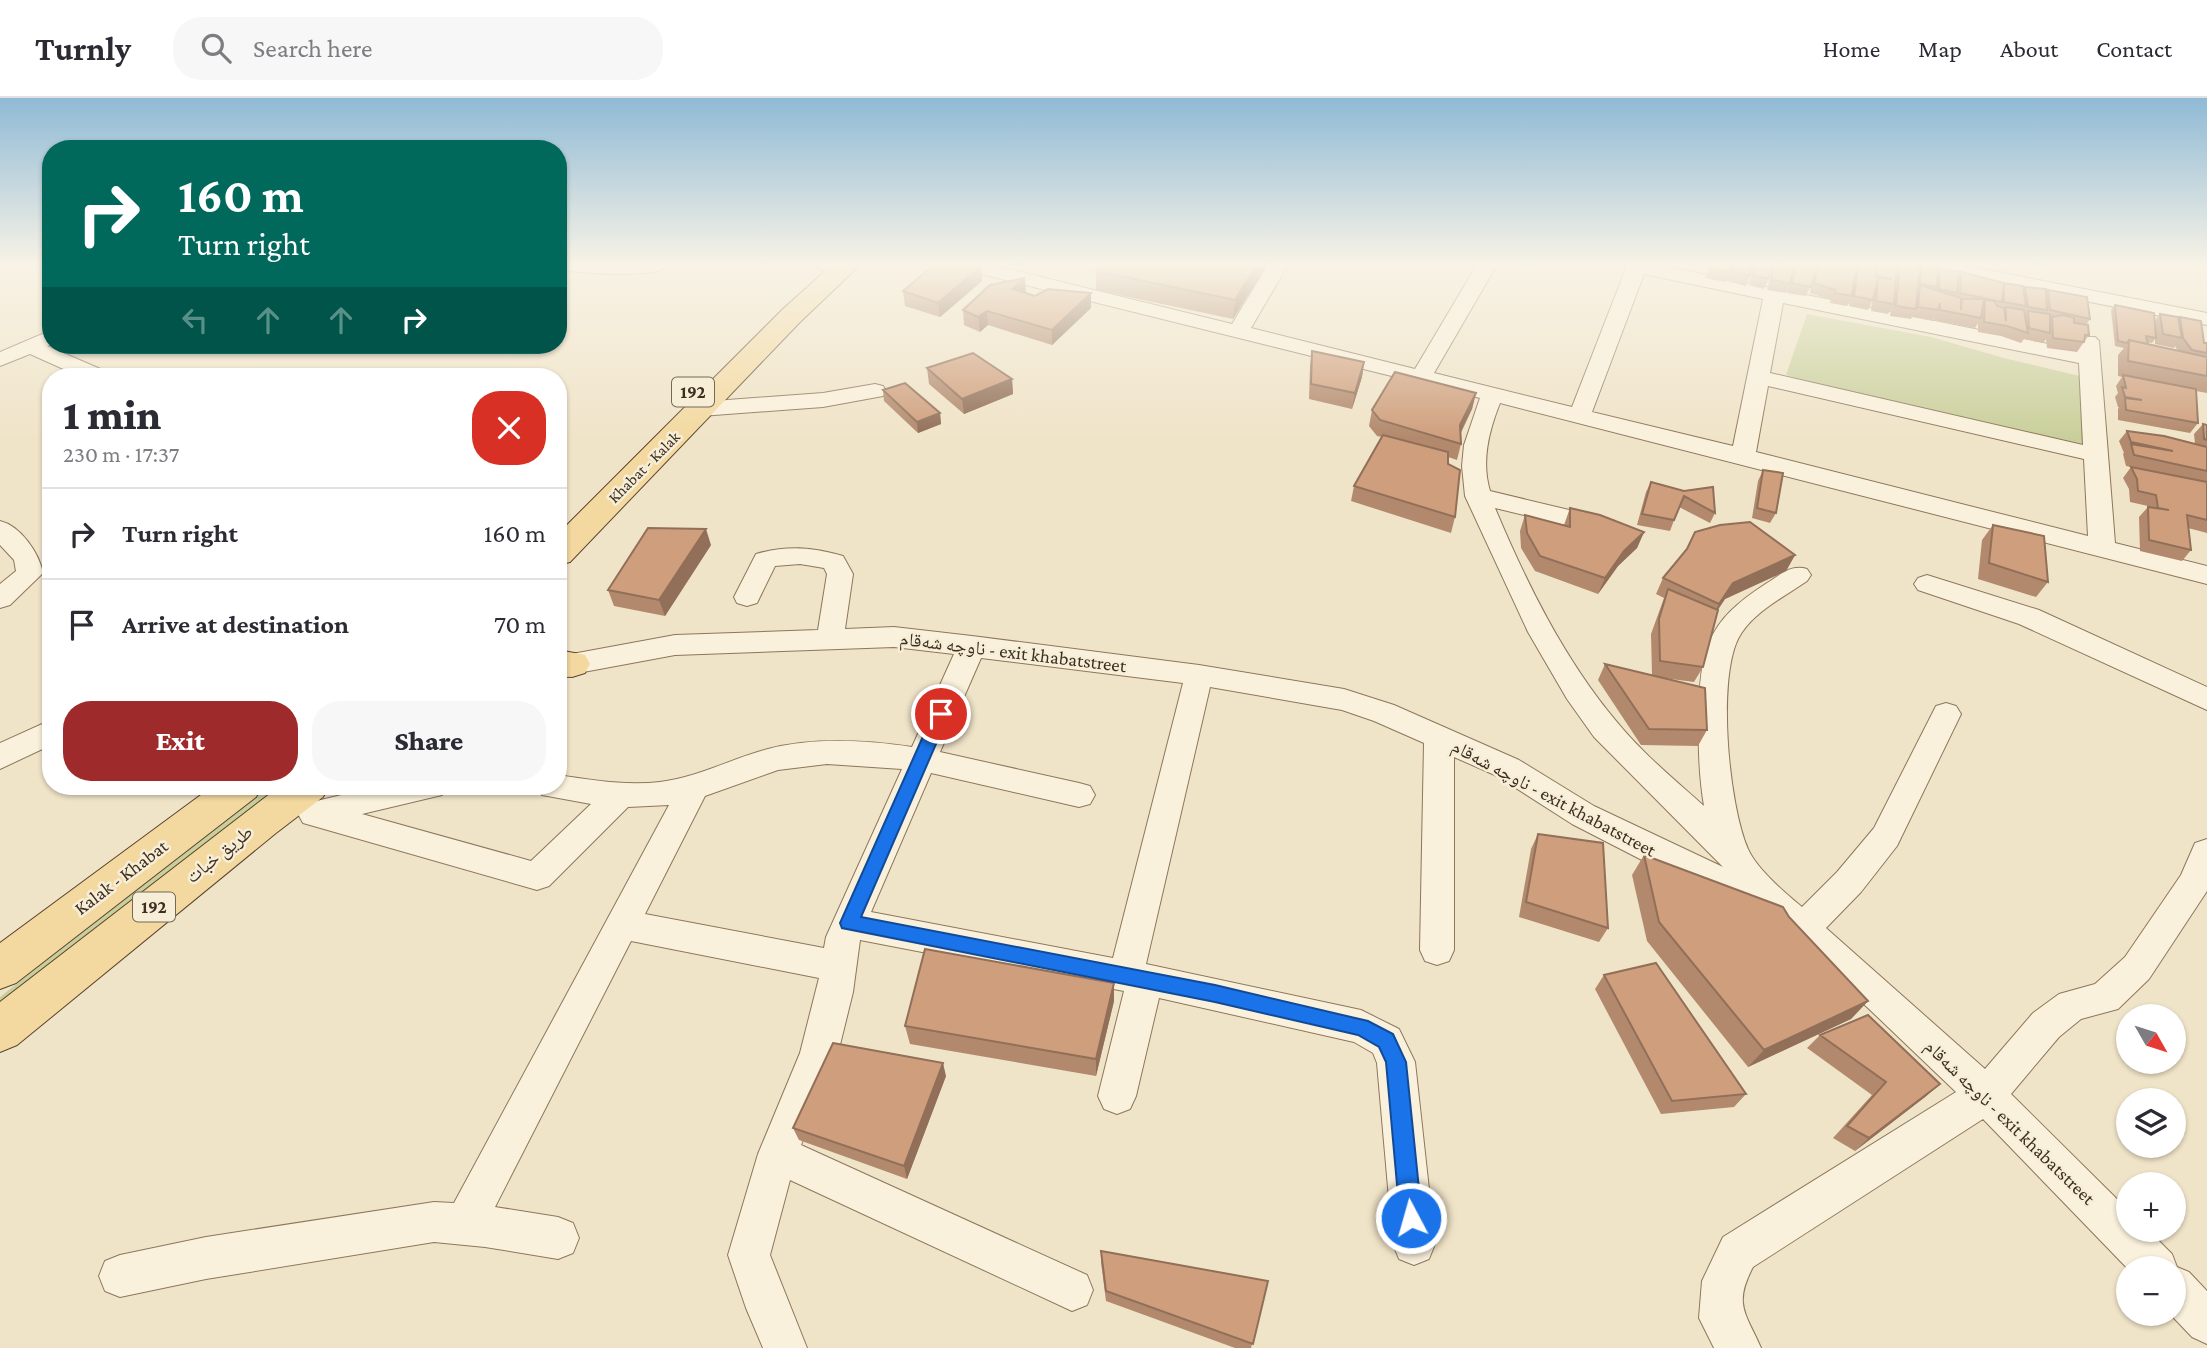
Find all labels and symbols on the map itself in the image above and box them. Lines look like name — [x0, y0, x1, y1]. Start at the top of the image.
road number: 192 — [672, 378, 714, 406]
street label: Khabat - Kalak — [605, 428, 683, 506]
street label: ناوچە شەقام - exit khabatstreet — [898, 628, 1128, 679]
pin — [911, 684, 971, 744]
street label: ناوچە شەقام - exit khabatstreet — [1447, 735, 1660, 864]
street label: طريق خبات — [181, 821, 257, 888]
street label: Kalak - Khabat — [70, 835, 172, 919]
road number: 192 — [133, 892, 175, 922]
north arrow — [2116, 1004, 2186, 1074]
street label: ناوچە شەقام - exit khabatstreet — [1919, 1035, 2100, 1211]
position arrow — [1374, 1181, 1448, 1255]

